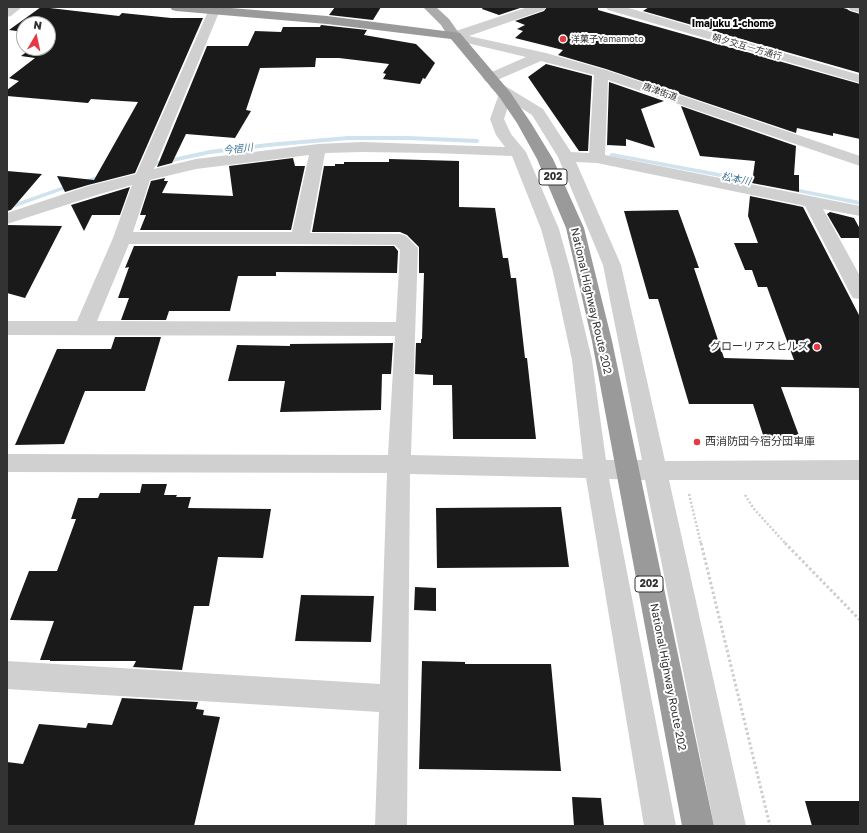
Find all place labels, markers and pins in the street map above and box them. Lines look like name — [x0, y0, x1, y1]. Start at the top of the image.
marker: 洋菓子Yamamoto — [558, 34, 568, 44]
place label: 洋菓子Yamamoto — [571, 34, 644, 44]
place label: グローリアスヒルズ — [710, 340, 809, 354]
marker: グローリアスヒルズ — [812, 342, 822, 352]
place label: 西消防団今宿分団車庫 — [705, 435, 815, 449]
marker: 西消防団今宿分団車庫 — [692, 437, 702, 447]

